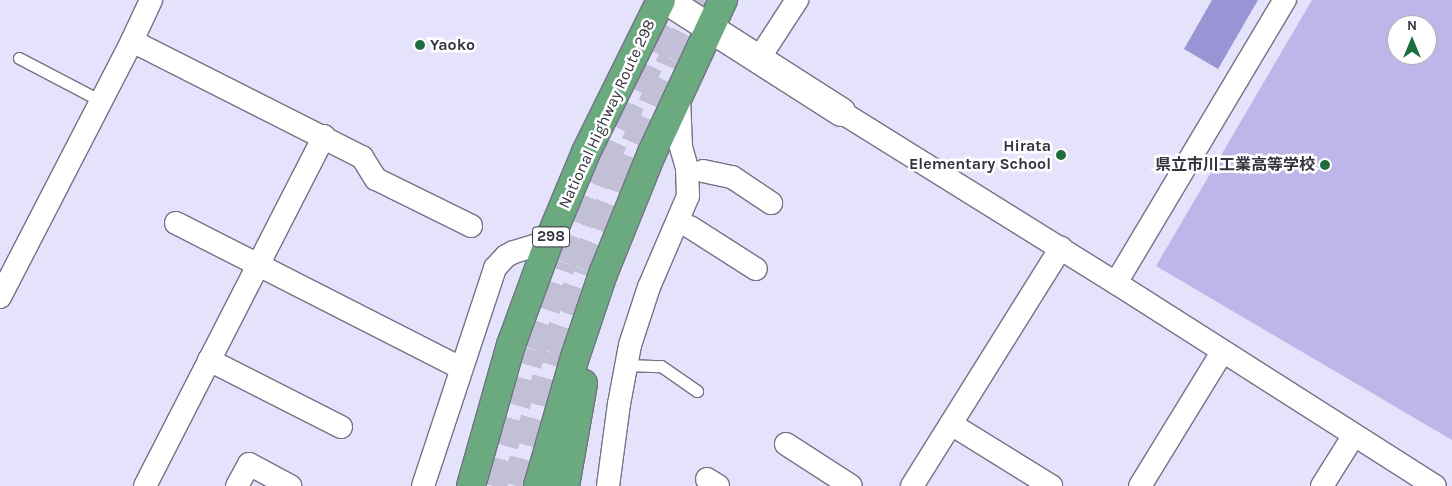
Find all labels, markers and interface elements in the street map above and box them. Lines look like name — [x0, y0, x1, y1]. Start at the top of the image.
north arrow — [1387, 15, 1437, 65]
street label: National Highway Route 298 — [555, 16, 659, 212]
text: N — [1407, 17, 1417, 34]
place label: Yaoko — [430, 35, 475, 55]
marker: Yaoko — [414, 39, 426, 51]
place label: Hirata Elementary School — [909, 136, 1051, 174]
marker: Hirata Elementary School — [1055, 149, 1067, 161]
place label: 県立市川工業高等学校 — [1155, 155, 1315, 175]
marker: 県立市川工業高等学校 — [1319, 159, 1331, 171]
road number: 298 — [531, 224, 571, 250]

